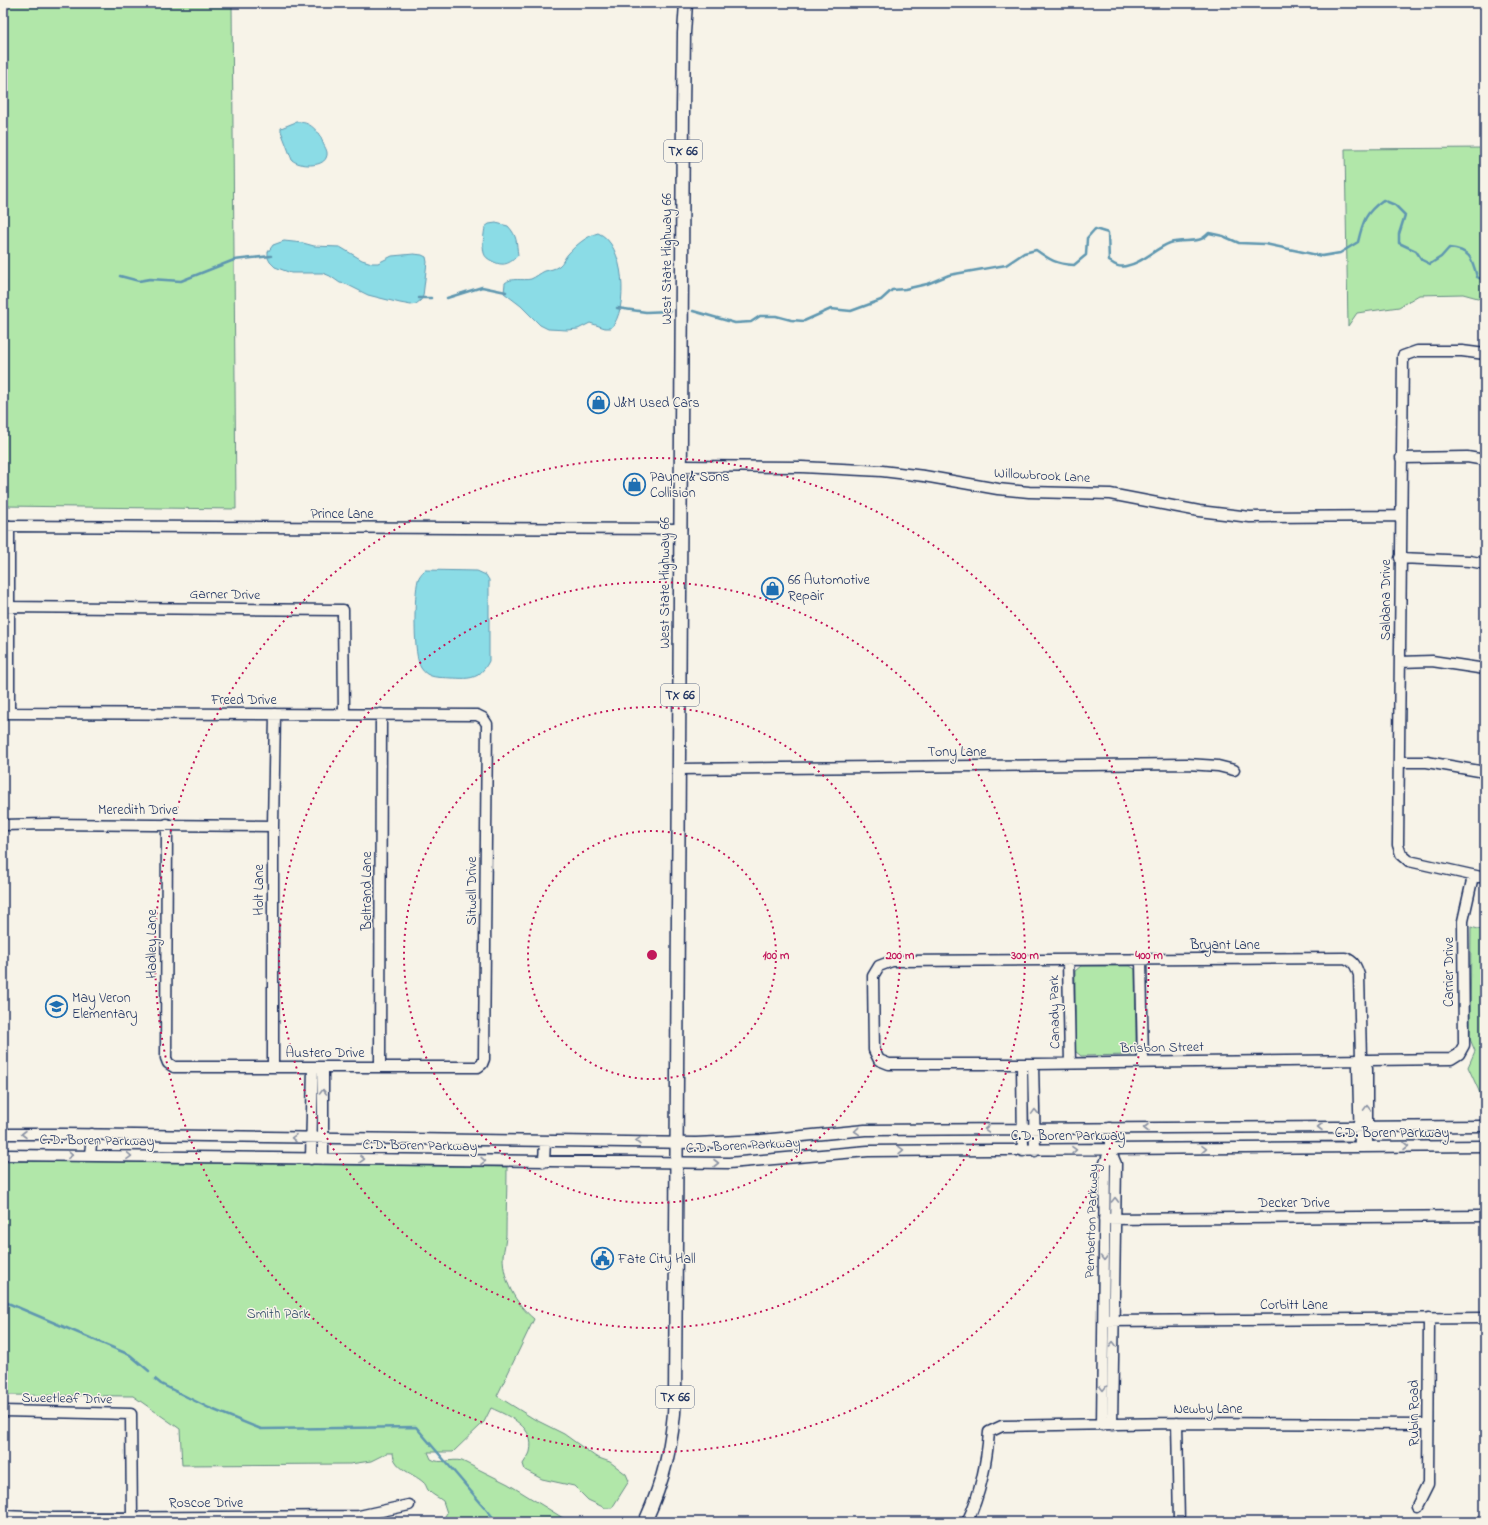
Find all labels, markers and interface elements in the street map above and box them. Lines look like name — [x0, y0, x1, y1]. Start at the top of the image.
road number: TX 66 — [664, 140, 702, 162]
street label: West State Highway 66 — [657, 193, 679, 325]
shop icon: J&M Used Cars — [585, 390, 611, 416]
place label: J&M Used Cars — [614, 393, 700, 414]
street label: Willowbrook Lane — [993, 463, 1091, 489]
place label: Payne & Sons Collision — [650, 467, 729, 504]
shop icon: Payne & Sons Collision — [622, 472, 648, 498]
street label: Prince Lane — [311, 504, 374, 525]
street label: West State Highway 66 — [655, 517, 677, 649]
street label: Saldana Drive — [1376, 559, 1397, 641]
place label: 66 Automotive Repair — [788, 570, 871, 607]
shop icon: 66 Automotive Repair — [759, 575, 785, 601]
street label: Garner Drive — [189, 584, 261, 606]
road number: TX 66 — [661, 684, 699, 706]
street label: Freed Drive — [210, 690, 277, 711]
street label: Tony Lane — [928, 742, 987, 764]
street label: Meredith Drive — [98, 800, 179, 821]
street label: Beltrand Lane — [357, 851, 378, 931]
street label: Sitwell Drive — [462, 856, 483, 926]
street label: Holt Lane — [249, 864, 270, 916]
street label: Hadley Lane — [142, 909, 164, 979]
street label: Bryant Lane — [1189, 935, 1261, 957]
street label: Carrier Drive — [1439, 936, 1460, 1007]
text: 100 m — [763, 947, 790, 965]
text: 200 m — [885, 947, 915, 965]
text: 300 m — [1010, 947, 1040, 965]
text: 400 m — [1134, 947, 1163, 965]
centre of rings — [645, 948, 659, 962]
street label: Canady Park — [1044, 974, 1067, 1049]
place label: May Veron Elementary — [72, 988, 138, 1026]
school or university icon: May Veron Elementary — [44, 993, 70, 1019]
street label: Brisbon Street — [1119, 1037, 1204, 1059]
street label: Austero Drive — [285, 1043, 365, 1064]
one-way arrow — [319, 1089, 327, 1095]
one-way arrow — [1363, 1105, 1371, 1111]
one-way arrow — [1030, 1109, 1039, 1115]
one-way arrow — [1317, 1122, 1323, 1131]
one-way arrow — [1143, 1123, 1149, 1132]
street label: C.D. Boren Parkway — [1335, 1123, 1450, 1145]
one-way arrow — [984, 1125, 990, 1133]
one-way arrow — [854, 1126, 860, 1135]
street label: C.D. Boren Parkway — [1011, 1126, 1126, 1148]
one-way arrow — [21, 1130, 27, 1138]
street label: C.D. Boren Parkway — [39, 1130, 155, 1154]
street label: C.D. Boren Parkway — [685, 1133, 801, 1160]
one-way arrow — [291, 1134, 297, 1142]
street label: C.D. Boren Parkway — [362, 1135, 478, 1159]
one-way arrow — [635, 1137, 641, 1146]
one-way arrow — [1403, 1142, 1409, 1150]
one-way arrow — [1201, 1145, 1207, 1153]
one-way arrow — [898, 1146, 904, 1155]
one-way arrow — [1071, 1146, 1077, 1154]
one-way arrow — [67, 1151, 73, 1159]
one-way arrow — [126, 1152, 132, 1160]
one-way arrow — [359, 1155, 365, 1163]
one-way arrow — [480, 1157, 486, 1165]
one-way arrow — [713, 1159, 719, 1167]
street label: Pemberton Parkway — [1080, 1163, 1106, 1279]
street label: Decker Drive — [1257, 1193, 1331, 1214]
one-way arrow — [1111, 1197, 1119, 1203]
public building icon: Fate City Hall — [589, 1246, 615, 1272]
place label: Fate City Hall — [617, 1249, 696, 1271]
one-way arrow — [1100, 1255, 1108, 1261]
street label: Corbitt Lane — [1260, 1295, 1329, 1316]
park label: Smith Park — [247, 1304, 310, 1325]
one-way arrow — [1109, 1341, 1117, 1347]
street label: Rubin Road — [1404, 1380, 1425, 1446]
one-way arrow — [1099, 1385, 1107, 1391]
road number: TX 66 — [656, 1386, 694, 1408]
street label: Sweetleaf Drive — [21, 1388, 113, 1410]
street label: Newby Lane — [1173, 1399, 1243, 1421]
street label: Roscoe Drive — [169, 1493, 244, 1514]

